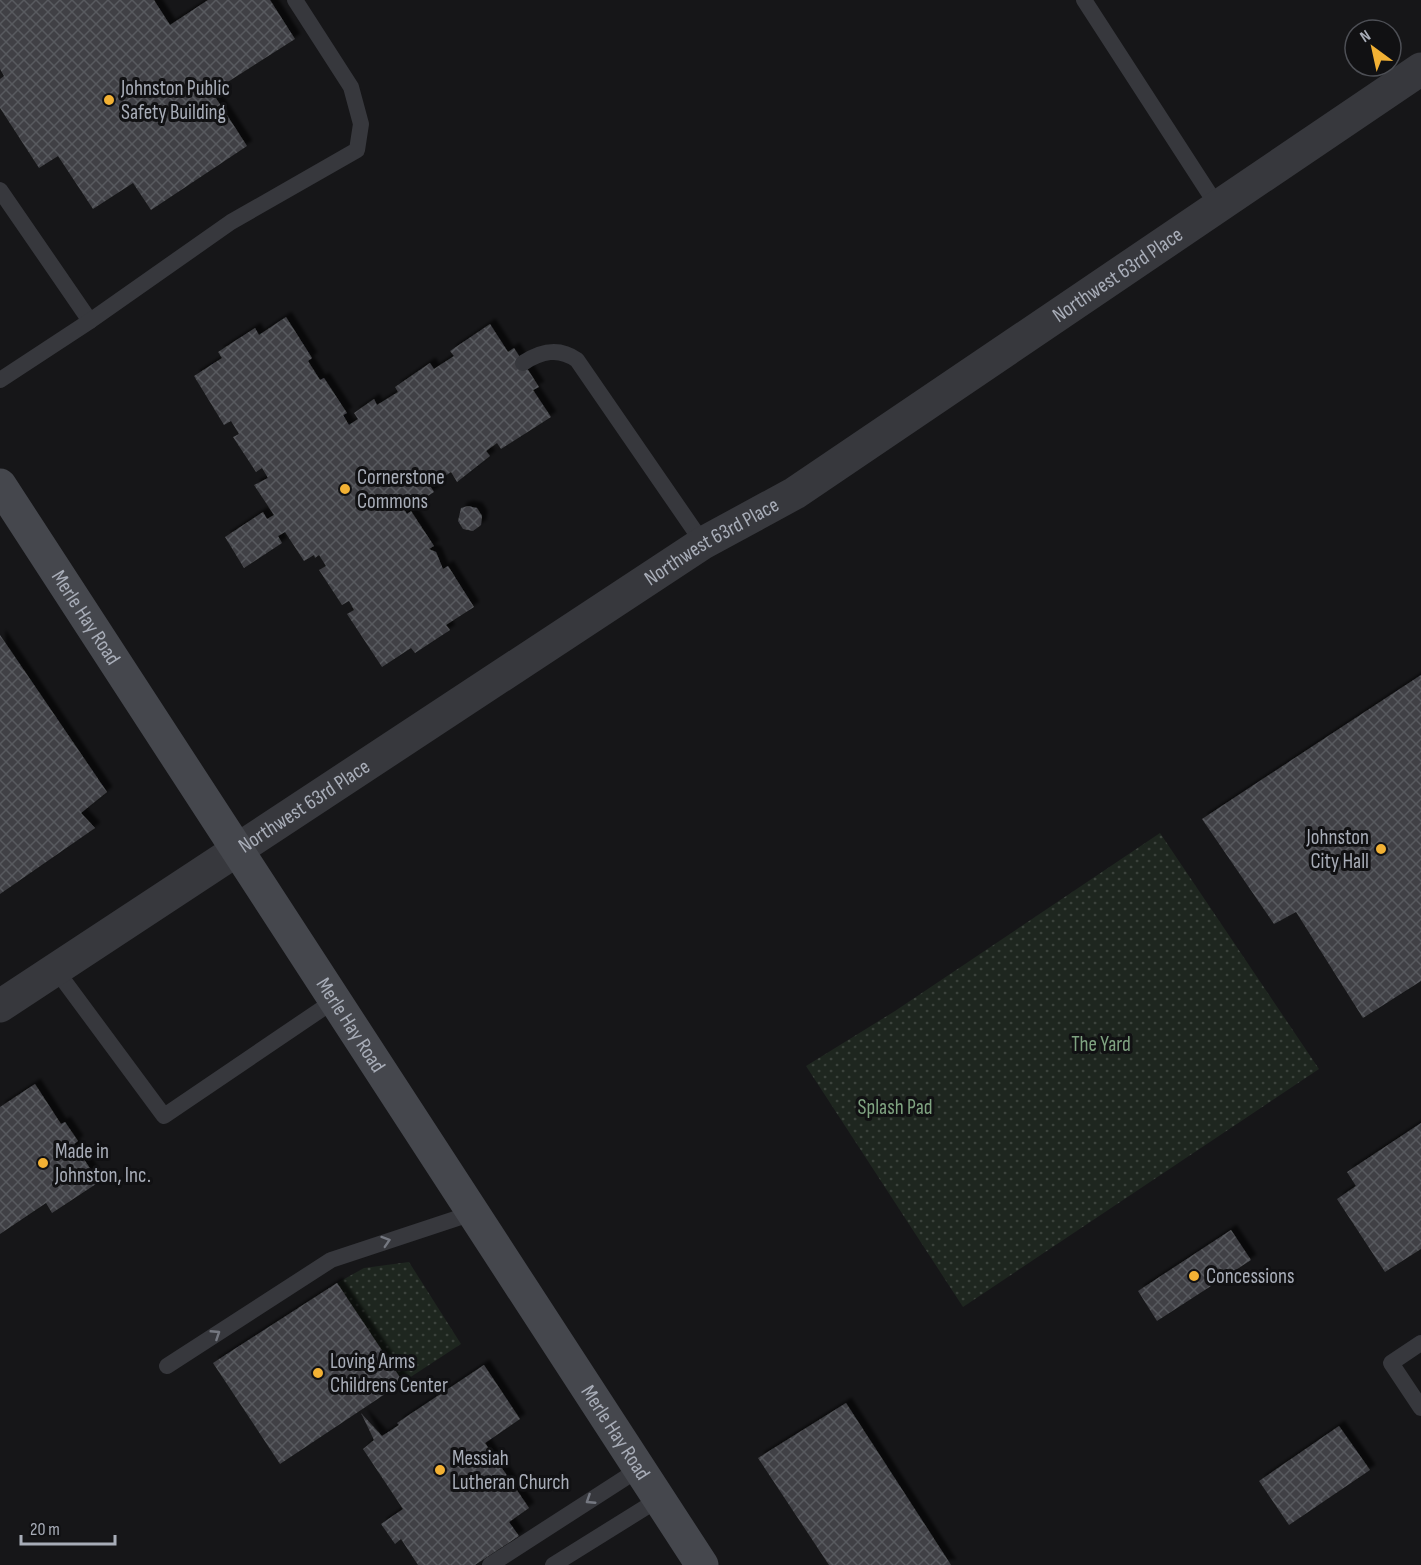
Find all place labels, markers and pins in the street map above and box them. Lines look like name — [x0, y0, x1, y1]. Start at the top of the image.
place label: Johnston Public Safety Building — [120, 76, 230, 125]
marker: Johnston Public Safety Building — [102, 93, 116, 107]
place label: Cornerstone Commons — [357, 465, 445, 514]
marker: Cornerstone Commons — [338, 482, 352, 496]
place label: Johnston City Hall — [1306, 825, 1369, 874]
marker: Johnston City Hall — [1374, 842, 1388, 856]
place label: Made in Johnston, Inc. — [54, 1139, 151, 1188]
marker: Made in Johnston, Inc. — [36, 1156, 50, 1170]
place label: Concessions — [1206, 1264, 1294, 1289]
marker: Concessions — [1187, 1269, 1201, 1283]
place label: Loving Arms Childrens Center — [330, 1349, 448, 1398]
marker: Loving Arms Childrens Center — [311, 1366, 325, 1380]
place label: Messiah Lutheran Church — [452, 1446, 570, 1495]
marker: Messiah Lutheran Church — [433, 1463, 447, 1477]

